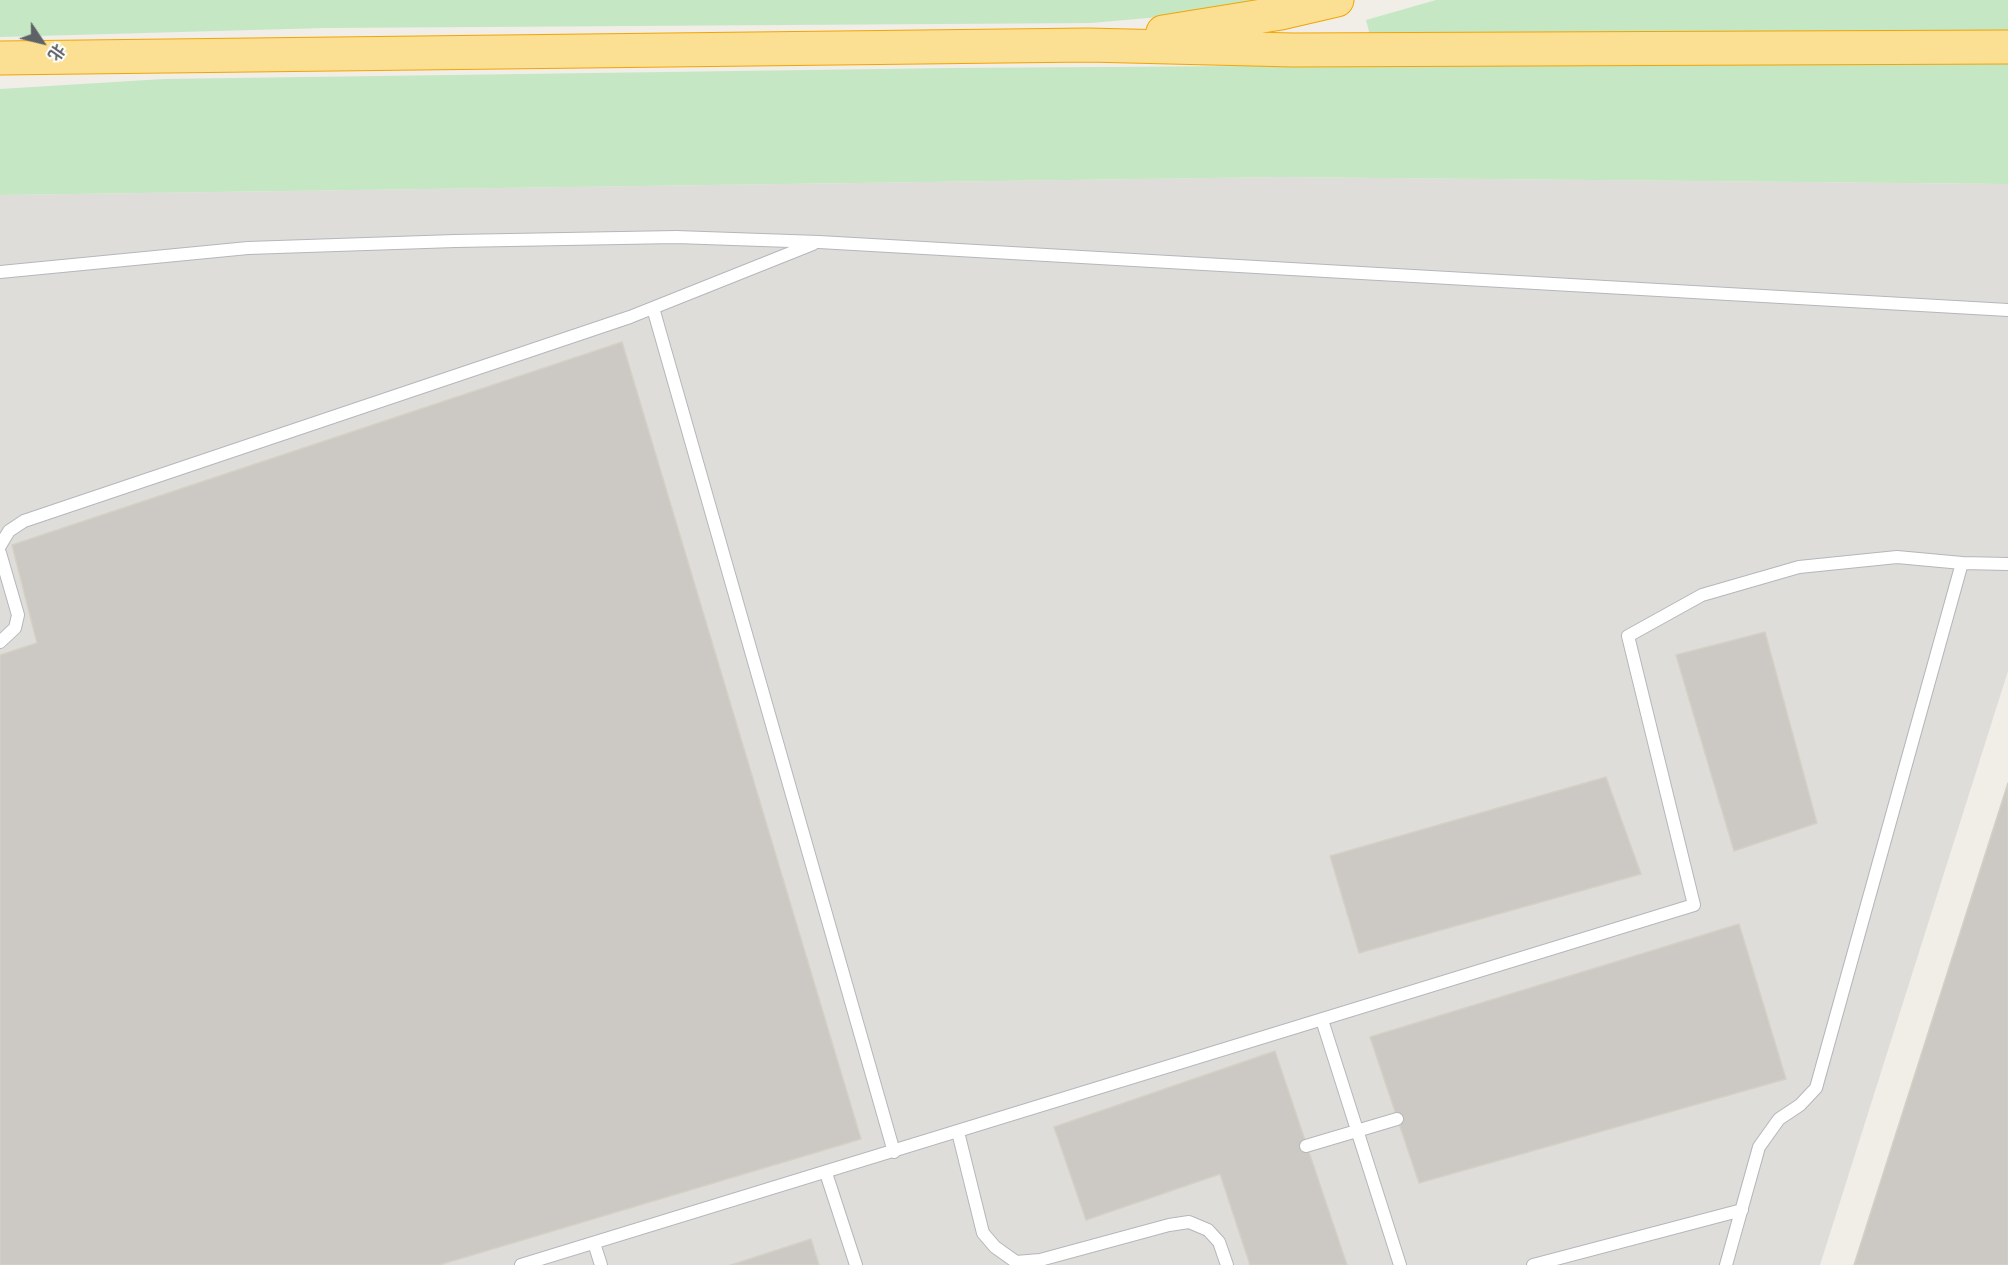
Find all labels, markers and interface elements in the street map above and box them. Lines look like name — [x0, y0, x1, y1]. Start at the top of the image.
north arrow — [12, 12, 72, 72]
text: 北 — [45, 41, 70, 65]

